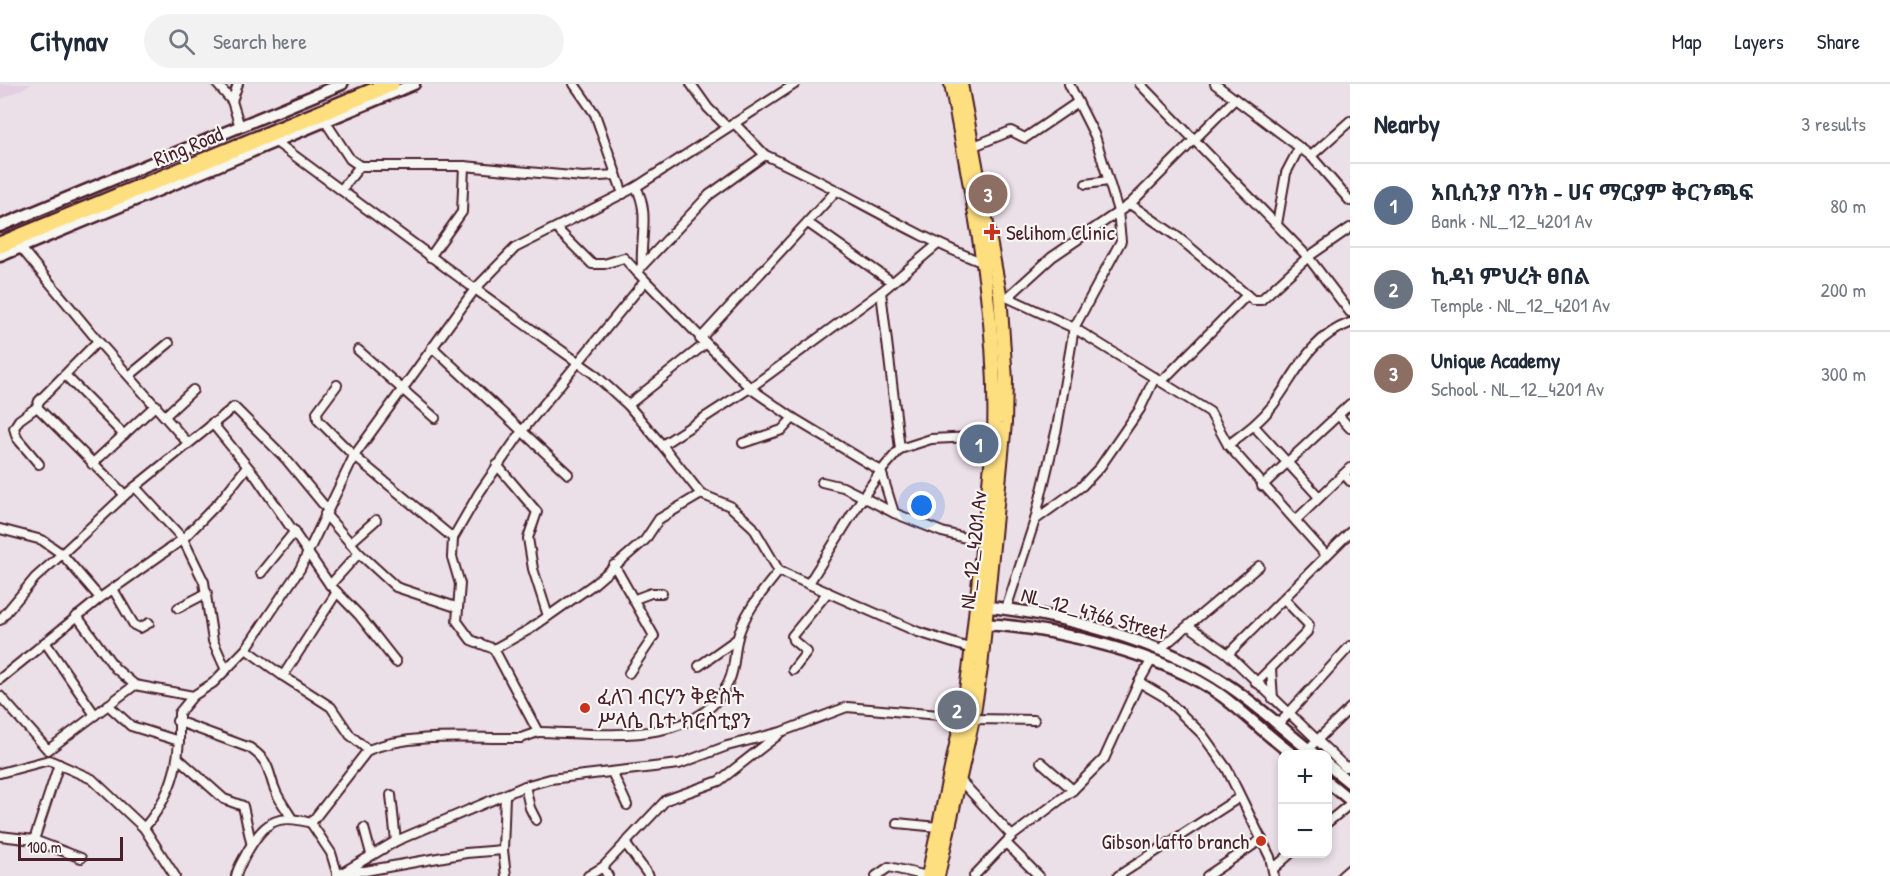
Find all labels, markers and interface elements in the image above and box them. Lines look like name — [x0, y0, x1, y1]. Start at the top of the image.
search box — [144, 14, 564, 68]
text: Citynav — [30, 22, 108, 60]
icon: search — [165, 25, 198, 58]
text: Search here — [213, 26, 307, 56]
text: Map — [1672, 27, 1701, 56]
text: Layers — [1734, 27, 1784, 56]
text: Share — [1817, 27, 1860, 56]
text: Nearby — [1374, 106, 1440, 141]
text: 3 results — [1801, 110, 1866, 137]
street label: Ring Road — [149, 119, 227, 173]
pin: 3 — [968, 172, 1008, 216]
text: አቢሲንያ ባንክ - ሀና ማርያም ቅርንጫፍ — [1431, 177, 1753, 207]
text: 1 — [1390, 192, 1397, 219]
text: 80 m — [1830, 192, 1866, 219]
text: Bank · NL_12_4201 Av — [1431, 207, 1593, 234]
place label: Selihom Clinic — [1006, 218, 1116, 247]
marker: Selihom Clinic — [983, 223, 1001, 241]
text: ኪዳነ ምህረት ፀበል — [1431, 261, 1590, 291]
text: 2 — [1389, 276, 1398, 303]
text: 200 m — [1821, 276, 1866, 303]
text: Temple · NL_12_4201 Av — [1431, 291, 1610, 318]
text: Unique Academy — [1431, 345, 1560, 375]
text: 3 — [1389, 360, 1398, 387]
text: 300 m — [1821, 360, 1866, 387]
text: School · NL_12_4201 Av — [1431, 375, 1604, 402]
pin: 1 — [960, 422, 998, 466]
street label: NL_12_4201 Av — [952, 489, 994, 611]
your location — [907, 491, 936, 520]
street label: NL_12_4766 Street — [1018, 580, 1171, 647]
place label: ፈለገ ብርሃን ቅድስት ሥላሴ ቤተ ክርስቲያን — [597, 682, 751, 735]
pin: 2 — [938, 688, 976, 732]
marker: ፈለገ ብርሃን ቅድስት ሥላሴ ቤተ ክርስቲያን — [578, 701, 592, 715]
map controls — [1278, 750, 1332, 858]
button: + — [1278, 750, 1332, 804]
button: − — [1278, 804, 1332, 858]
place label: Gibson lafto branch — [1101, 827, 1249, 856]
scale bar — [18, 834, 123, 862]
marker: Gibson lafto branch — [1254, 834, 1268, 848]
text: 100 m — [27, 836, 62, 858]

